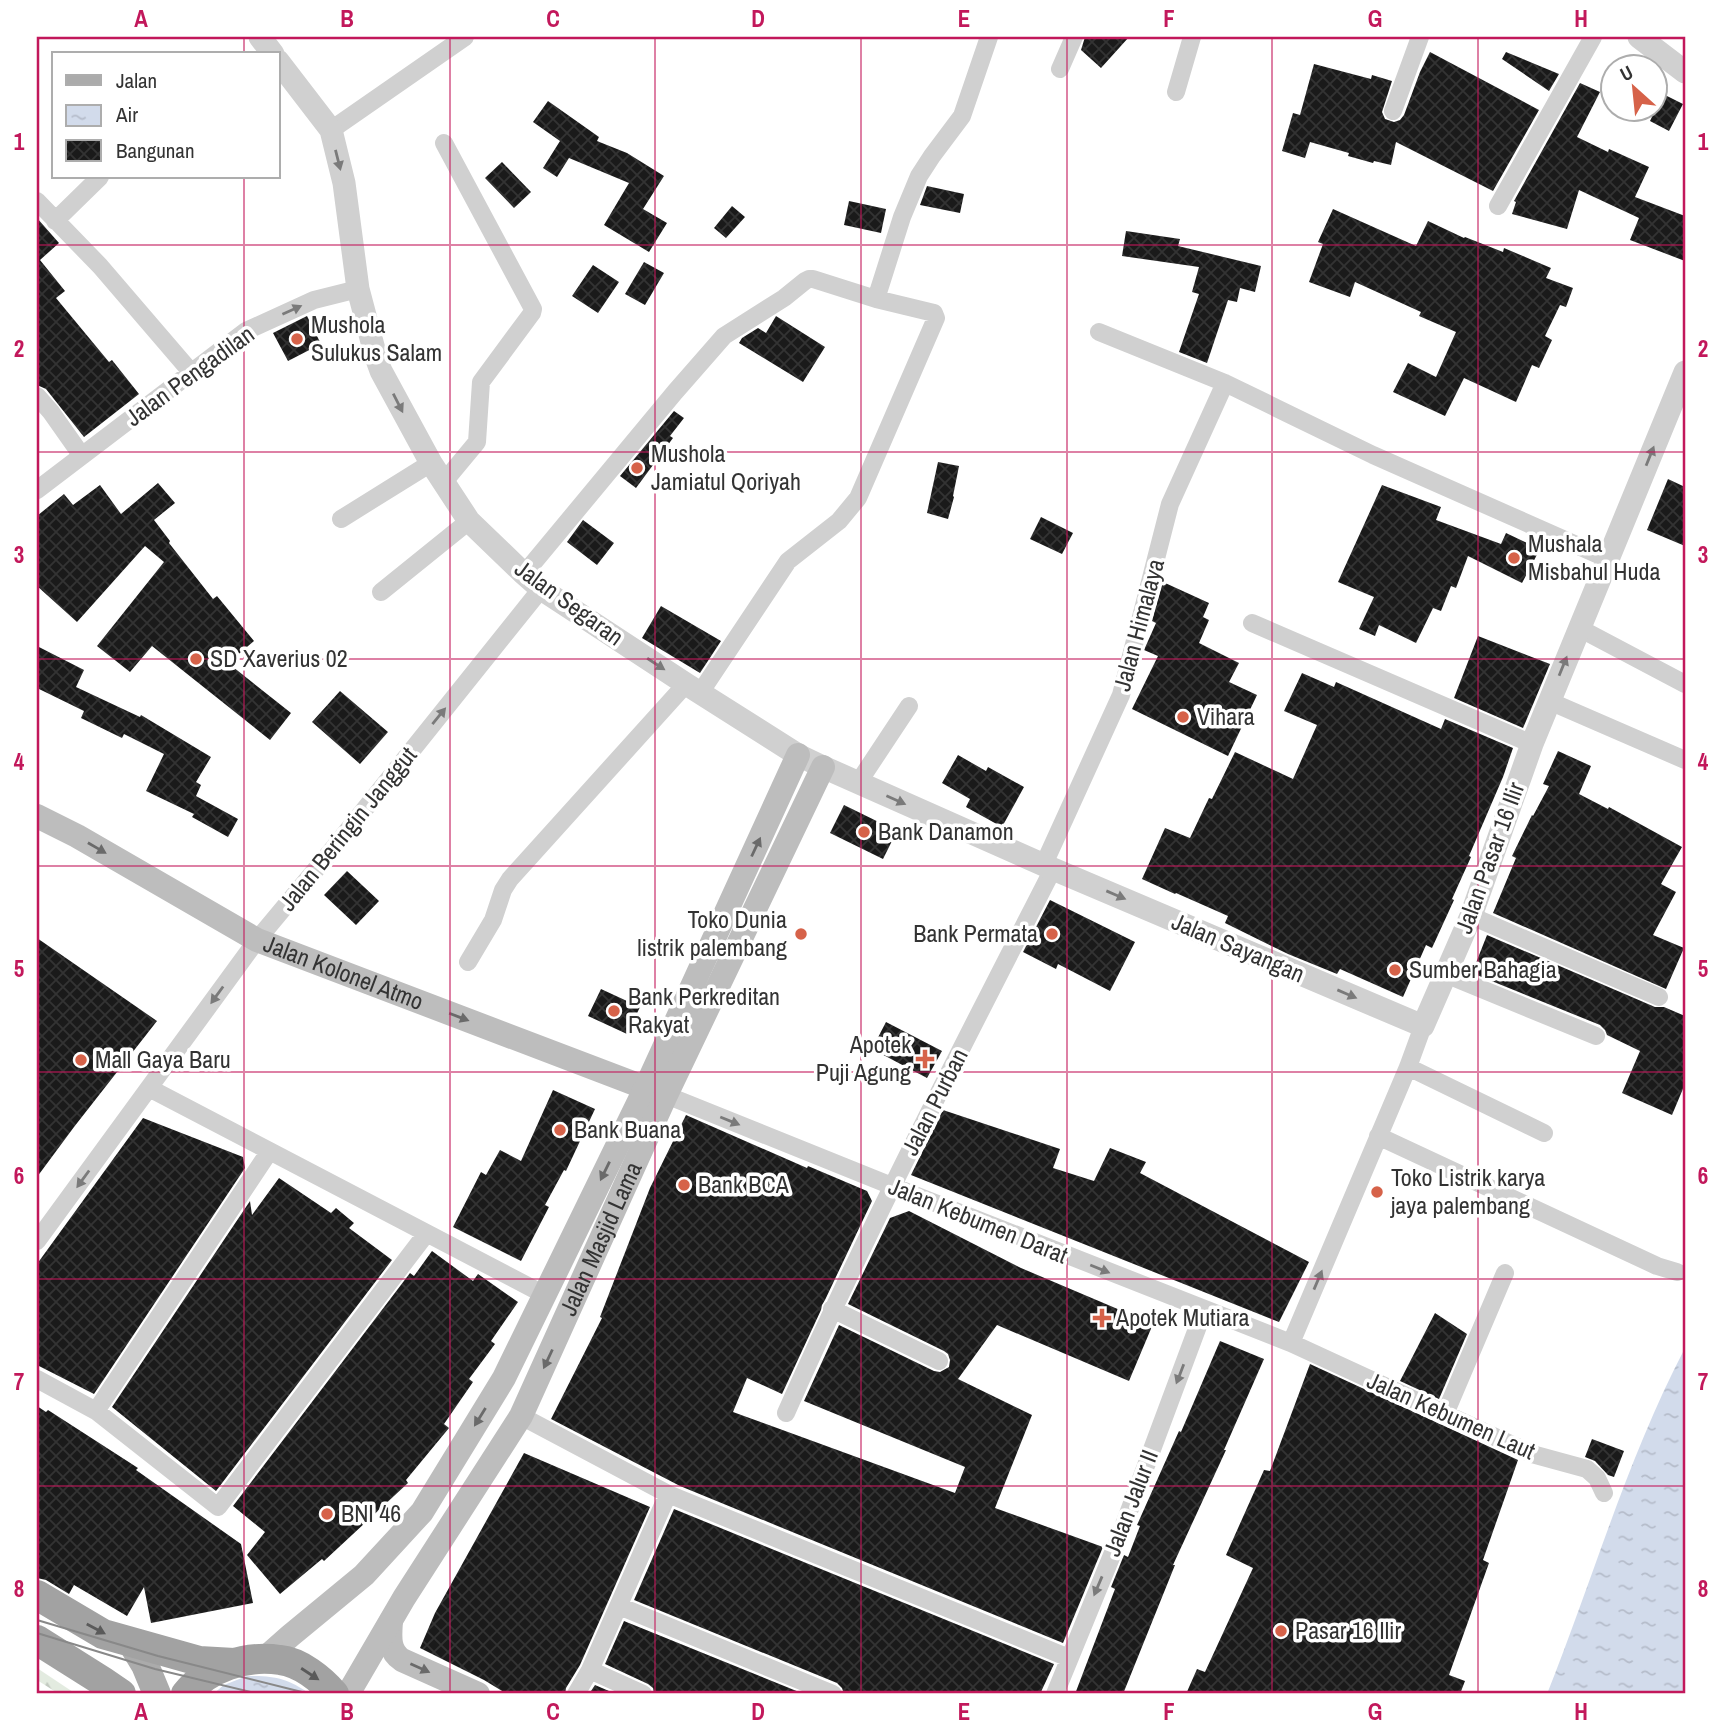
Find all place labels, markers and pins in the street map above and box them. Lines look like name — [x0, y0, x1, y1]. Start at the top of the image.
place label: Mushola Sulukus Salam — [311, 308, 442, 368]
marker: Mushola Sulukus Salam — [289, 331, 305, 347]
place label: Mushola Jamiatul Qoriyah — [651, 437, 801, 497]
marker: Mushola Jamiatul Qoriyah — [629, 460, 645, 476]
place label: Mushala Misbahul Huda — [1528, 527, 1660, 587]
marker: Mushala Misbahul Huda — [1506, 550, 1522, 566]
place label: SD Xaverius 02 — [210, 642, 348, 674]
marker: SD Xaverius 02 — [188, 651, 204, 667]
place label: Vihara — [1197, 700, 1255, 732]
marker: Vihara — [1175, 709, 1191, 725]
place label: Bank Danamon — [878, 815, 1014, 847]
marker: Bank Danamon — [856, 824, 872, 840]
place label: Toko Dunia listrik palembang — [637, 903, 787, 963]
place label: Bank Permata — [913, 917, 1038, 949]
marker: Toko Dunia listrik palembang — [793, 926, 809, 942]
marker: Bank Permata — [1044, 926, 1060, 942]
place label: Sumber Bahagia — [1409, 953, 1557, 985]
marker: Sumber Bahagia — [1387, 962, 1403, 978]
place label: Bank Perkreditan Rakyat — [628, 980, 780, 1040]
marker: Bank Perkreditan Rakyat — [606, 1003, 622, 1019]
place label: Apotek Puji Agung — [816, 1028, 911, 1088]
place label: Mall Gaya Baru — [95, 1043, 231, 1075]
marker: Apotek Puji Agung — [917, 1051, 933, 1067]
marker: Mall Gaya Baru — [73, 1052, 89, 1068]
place label: Bank Buana — [574, 1113, 681, 1145]
marker: Bank Buana — [552, 1122, 568, 1138]
place label: Toko Listrik karya jaya palembang — [1390, 1161, 1545, 1221]
place label: Bank BCA — [698, 1168, 790, 1200]
marker: Bank BCA — [676, 1177, 692, 1193]
marker: Toko Listrik karya jaya palembang — [1369, 1184, 1385, 1200]
place label: Apotek Mutiara — [1115, 1301, 1250, 1333]
marker: Apotek Mutiara — [1094, 1310, 1110, 1326]
place label: BNI 46 — [341, 1497, 401, 1529]
marker: BNI 46 — [319, 1506, 335, 1522]
place label: Pasar 16 Ilir — [1295, 1614, 1402, 1646]
marker: Pasar 16 Ilir — [1273, 1623, 1289, 1639]

